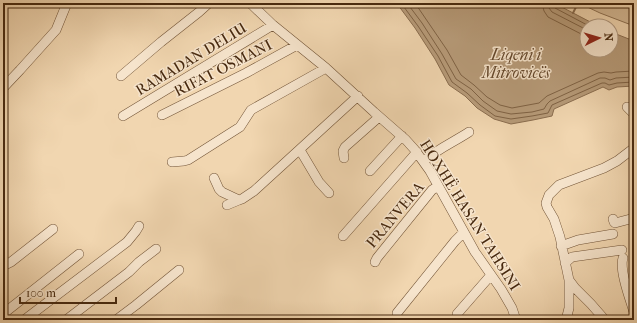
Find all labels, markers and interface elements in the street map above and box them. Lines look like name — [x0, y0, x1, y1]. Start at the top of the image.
north arrow — [579, 18, 619, 58]
street label: RAMADAN DELIU — [132, 19, 250, 99]
text: N — [602, 32, 615, 43]
street label: RIFAT OSMANI — [171, 36, 275, 100]
water label: Liqeni i Mitrovicës — [481, 45, 551, 82]
street label: HOXHË HASAN TAHSINI — [416, 136, 524, 294]
street label: PRANVERA — [362, 178, 428, 252]
scale bar — [20, 279, 116, 305]
text: 100 m — [26, 286, 56, 300]

